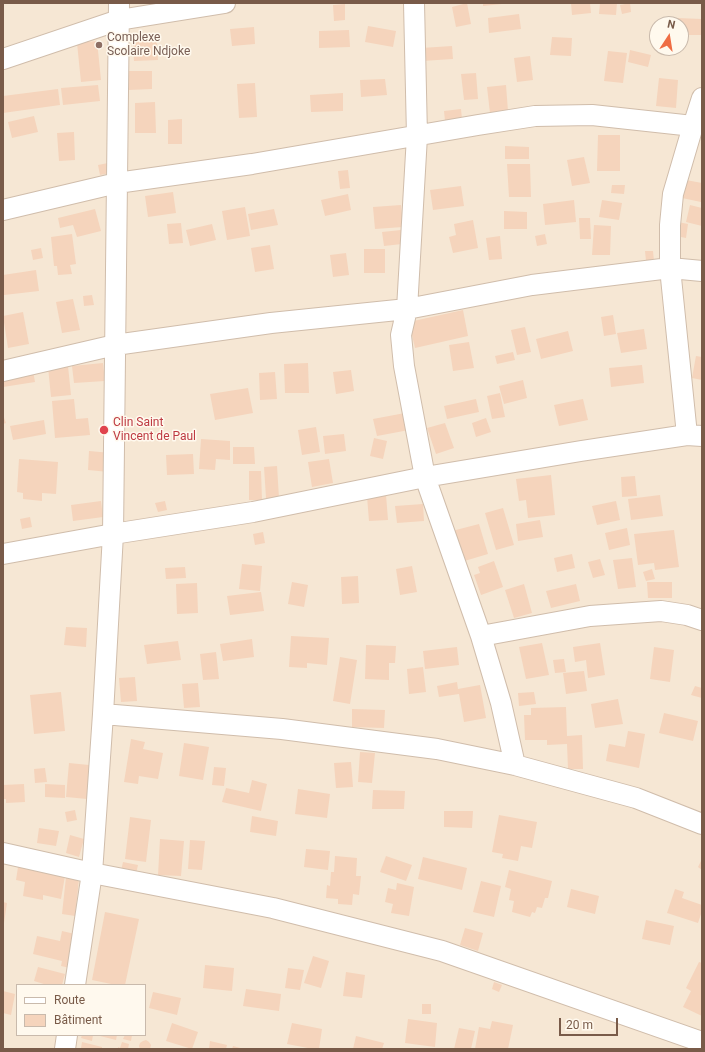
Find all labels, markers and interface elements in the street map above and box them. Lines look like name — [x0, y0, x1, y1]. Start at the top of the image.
north arrow — [649, 16, 689, 56]
text: N — [666, 18, 677, 32]
place label: Complexe Scolaire Ndjoke — [107, 31, 190, 59]
marker: Complexe Scolaire Ndjoke — [94, 40, 104, 50]
place label: Clin Saint Vincent de Paul — [113, 416, 196, 444]
marker: Clin Saint Vincent de Paul — [98, 424, 110, 436]
legend — [16, 984, 146, 1036]
text: Route — [54, 993, 85, 1007]
scale bar — [561, 1010, 620, 1036]
text: Bâtiment — [54, 1013, 102, 1027]
text: 20 m — [566, 1018, 593, 1032]

